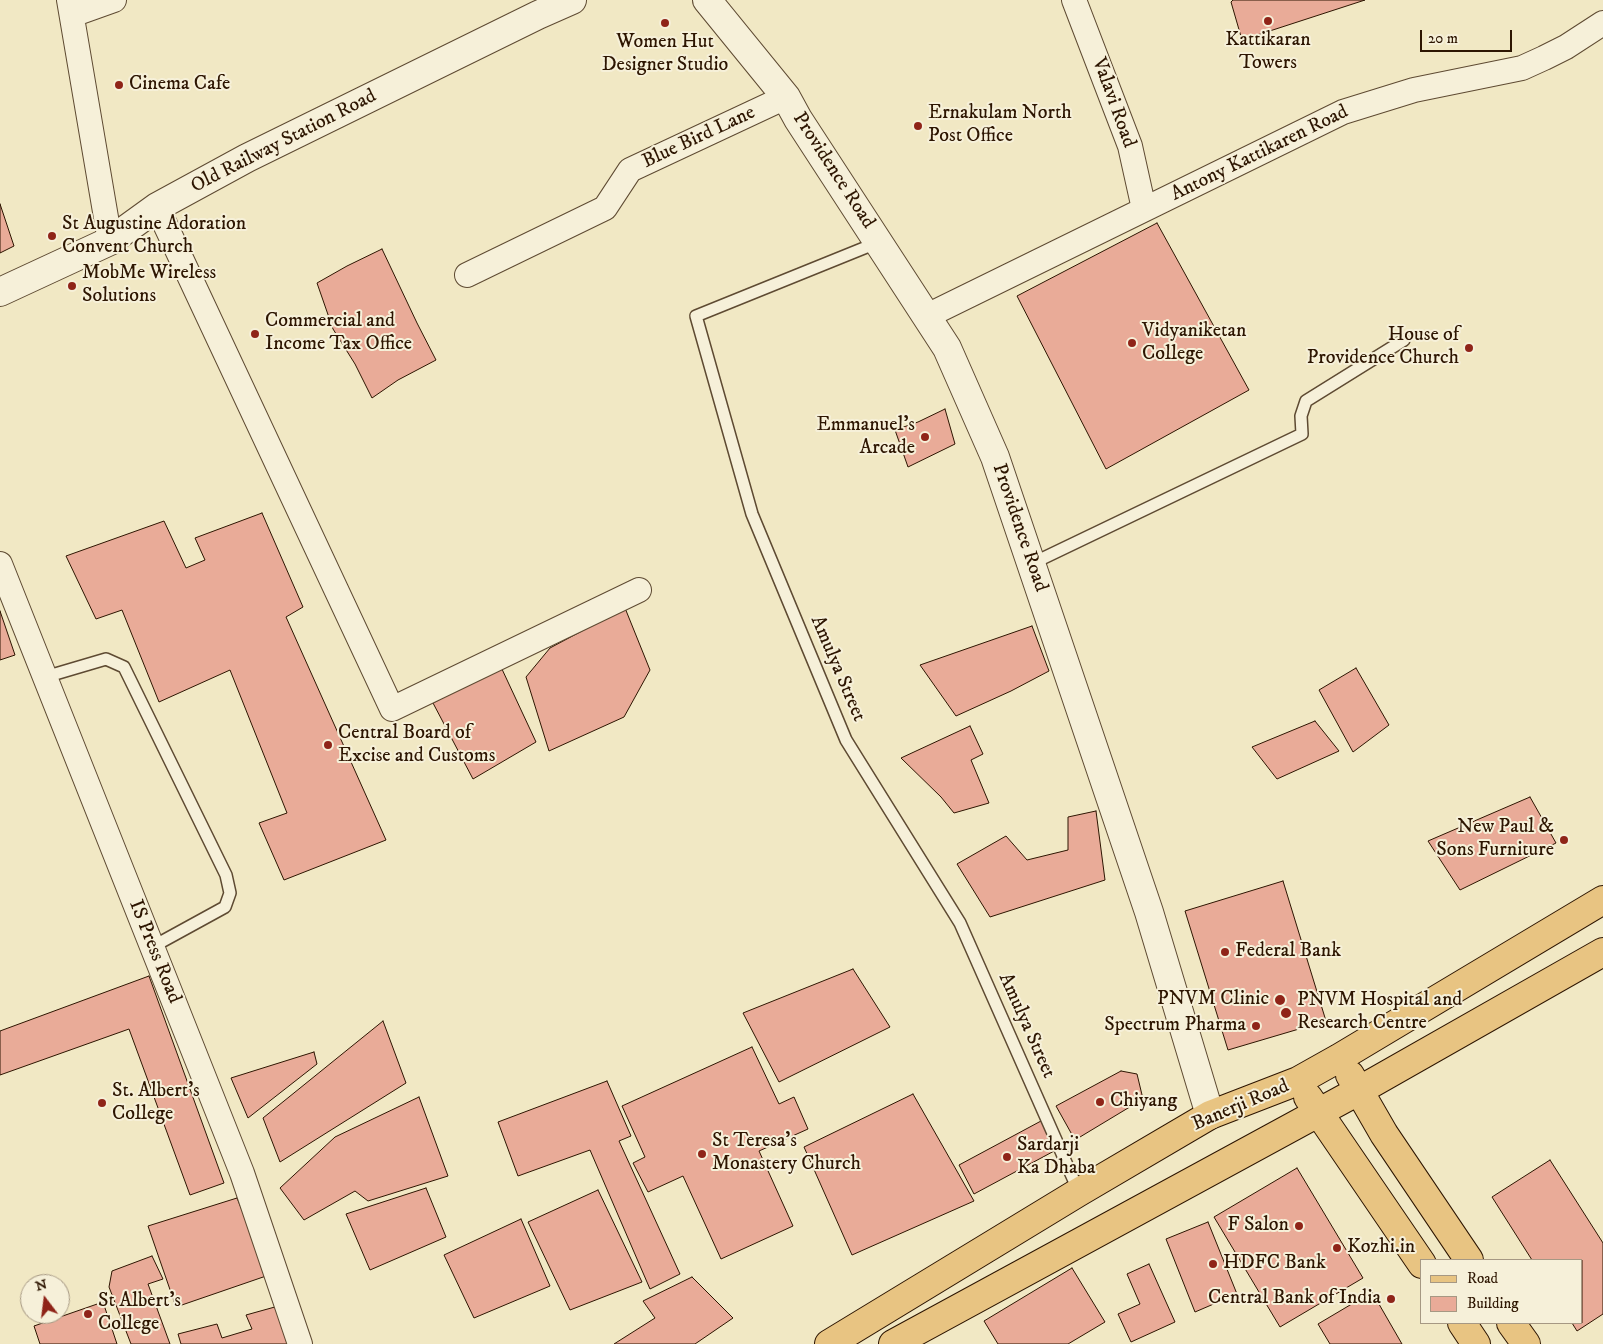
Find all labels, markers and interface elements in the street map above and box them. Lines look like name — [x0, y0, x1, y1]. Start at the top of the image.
marker: Kattikaran Towers — [1262, 15, 1274, 27]
marker: Women Hut Designer Studio — [659, 17, 671, 29]
scale bar — [1423, 20, 1516, 52]
place label: Kattikaran Towers — [1225, 29, 1311, 76]
text: 20 m — [1428, 29, 1458, 48]
place label: Women Hut Designer Studio — [602, 31, 728, 78]
street label: Valavi Road — [1086, 55, 1140, 151]
place label: Cinema Cafe — [129, 73, 230, 97]
marker: Cinema Cafe — [113, 79, 125, 91]
street label: Old Railway Station Road — [187, 85, 381, 199]
street label: Blue Bird Lane — [639, 101, 759, 175]
street label: Antony Kattikaren Road — [1168, 101, 1352, 207]
place label: Ernakulam North Post Office — [928, 102, 1072, 149]
street label: Providence Road — [786, 108, 880, 234]
marker: Ernakulam North Post Office — [912, 120, 924, 132]
place label: St Augustine Adoration Convent Church — [62, 213, 246, 260]
marker: St Augustine Adoration Convent Church — [46, 230, 58, 242]
place label: MobMe Wireless Solutions — [82, 262, 216, 309]
marker: MobMe Wireless Solutions — [66, 280, 78, 292]
place label: Commercial and Income Tax Office — [265, 310, 412, 357]
place label: Vidyaniketan College — [1142, 320, 1246, 367]
place label: House of Providence Church — [1307, 324, 1459, 371]
marker: Commercial and Income Tax Office — [249, 328, 261, 340]
marker: Vidyaniketan College — [1126, 337, 1138, 349]
marker: House of Providence Church — [1463, 342, 1475, 354]
place label: Emmanuel's Arcade — [816, 414, 915, 461]
marker: Emmanuel's Arcade — [919, 431, 931, 443]
street label: Providence Road — [986, 461, 1052, 595]
street label: Amulya Street — [804, 612, 870, 726]
place label: Central Board of Excise and Customs — [338, 722, 496, 769]
marker: Central Board of Excise and Customs — [322, 739, 334, 751]
place label: New Paul & Sons Furniture — [1436, 816, 1554, 863]
marker: New Paul & Sons Furniture — [1558, 834, 1570, 846]
street label: IS Press Road — [122, 897, 186, 1007]
place label: Federal Bank — [1235, 940, 1341, 964]
marker: Federal Bank — [1219, 946, 1231, 958]
street label: Amulya Street — [992, 970, 1060, 1082]
place label: PNVM Clinic — [1157, 988, 1269, 1012]
place label: PNVM Hospital and Research Centre — [1297, 989, 1462, 1036]
marker: PNVM Clinic — [1273, 993, 1287, 1007]
marker: PNVM Hospital and Research Centre — [1279, 1006, 1293, 1020]
place label: Spectrum Pharma — [1104, 1014, 1246, 1038]
marker: Spectrum Pharma — [1250, 1020, 1262, 1032]
street label: Banerji Road — [1189, 1075, 1293, 1137]
place label: St. Albert's College — [112, 1080, 200, 1127]
place label: Chiyang — [1110, 1090, 1177, 1114]
marker: Chiyang — [1094, 1096, 1106, 1108]
marker: St. Albert's College — [96, 1097, 108, 1109]
place label: St Teresa's Monastery Church — [712, 1130, 861, 1177]
place label: Sardarji Ka Dhaba — [1017, 1134, 1095, 1181]
marker: St Teresa's Monastery Church — [696, 1148, 708, 1160]
marker: Sardarji Ka Dhaba — [1001, 1151, 1013, 1163]
place label: F Salon — [1227, 1214, 1289, 1238]
marker: F Salon — [1293, 1220, 1305, 1232]
place label: Kozhi.in — [1347, 1236, 1415, 1260]
marker: Kozhi.in — [1331, 1242, 1343, 1254]
place label: HDFC Bank — [1223, 1252, 1326, 1276]
marker: HDFC Bank — [1207, 1258, 1219, 1270]
legend — [1420, 1259, 1583, 1324]
text: Road — [1467, 1269, 1498, 1288]
north arrow — [20, 1274, 70, 1324]
text: N — [33, 1275, 49, 1296]
place label: Central Bank of India — [1208, 1287, 1381, 1311]
place label: St Albert’s College — [98, 1290, 181, 1337]
marker: Central Bank of India — [1385, 1293, 1397, 1305]
text: Building — [1467, 1294, 1519, 1313]
marker: St Albert’s College — [82, 1308, 94, 1320]

